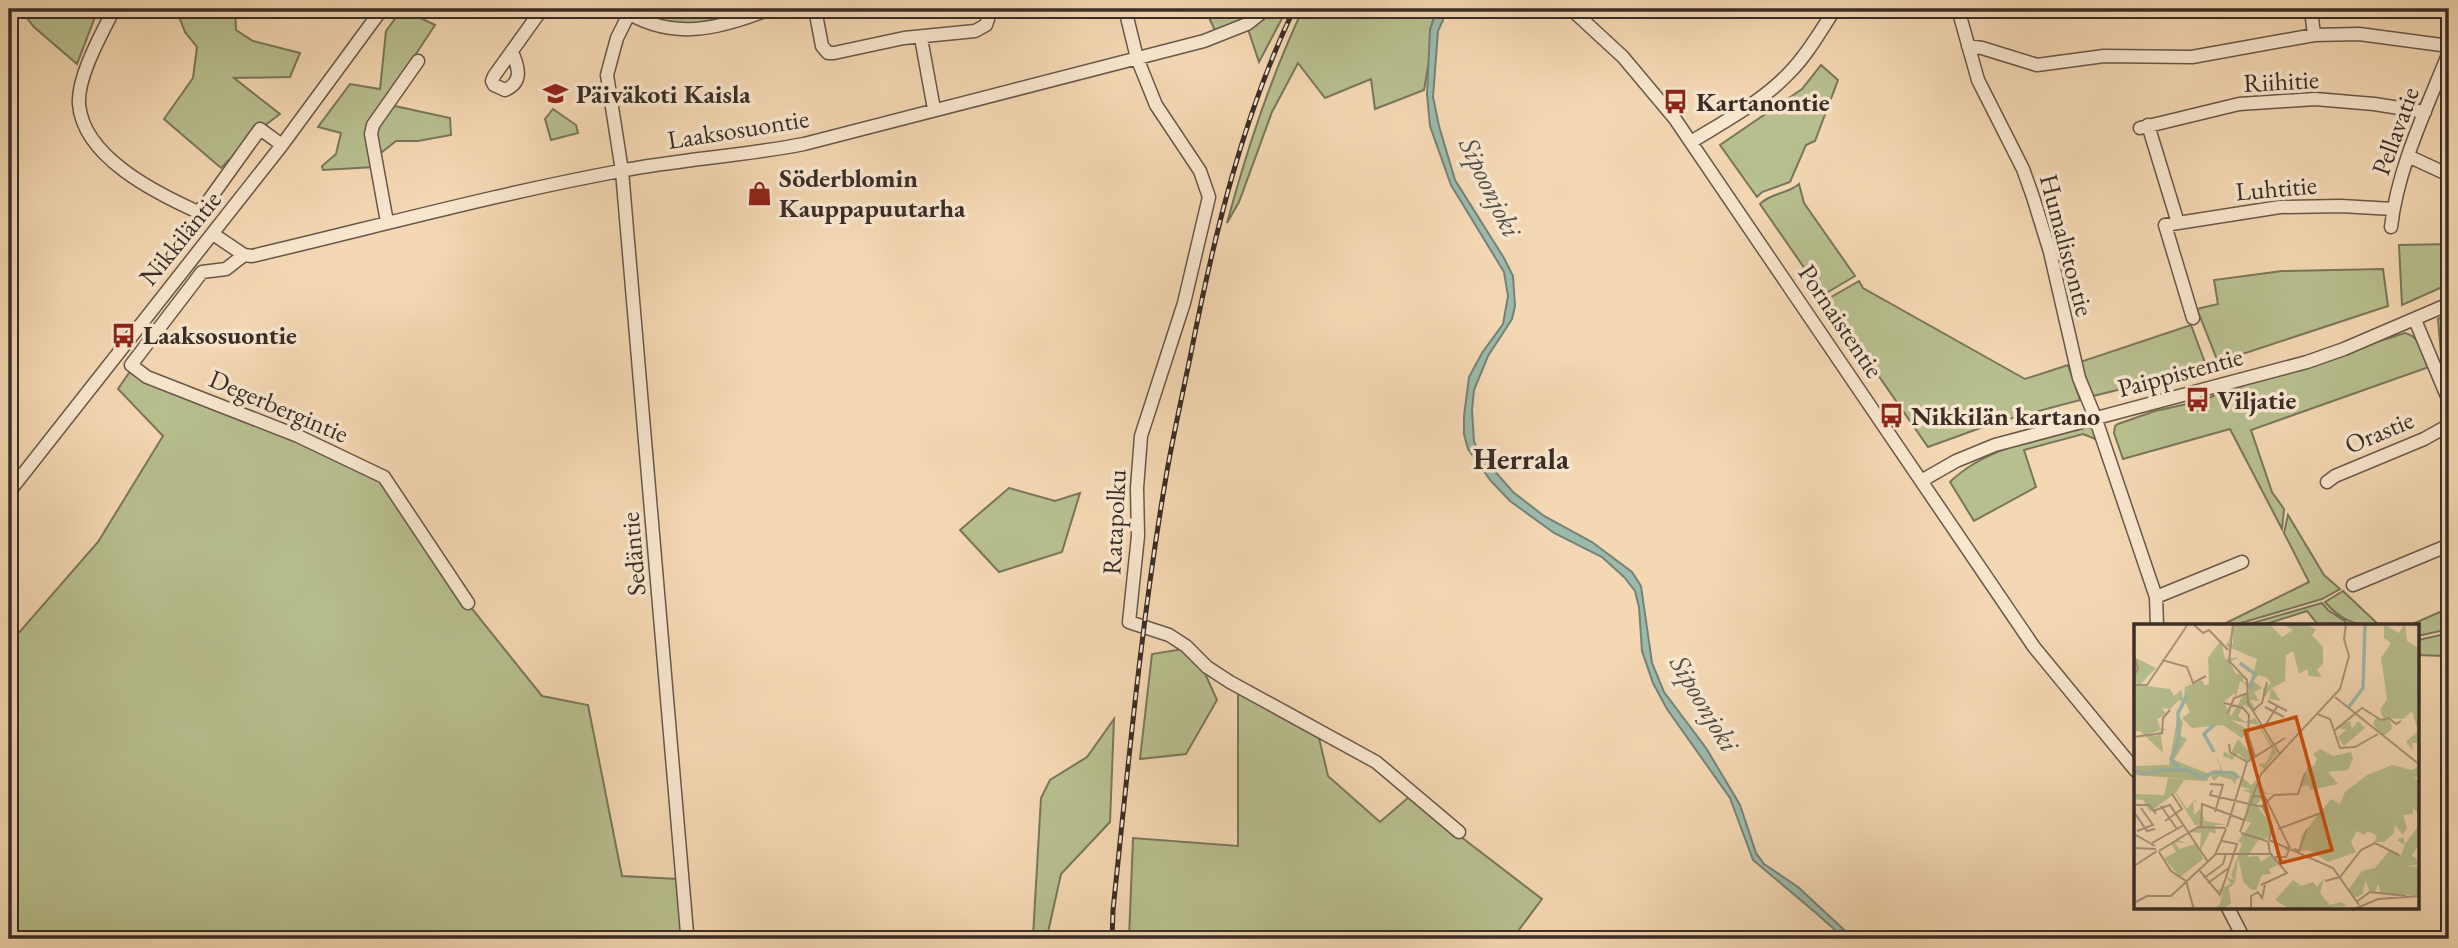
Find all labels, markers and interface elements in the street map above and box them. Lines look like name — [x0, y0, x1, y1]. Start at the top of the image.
street label: Riihitie — [2242, 62, 2320, 100]
place label: Päiväkoti Kaisla — [576, 77, 751, 111]
school or university icon: Päiväkoti Kaisla — [542, 80, 570, 108]
street label: Pellavatie — [2363, 82, 2427, 180]
place label: Kartanontie — [1696, 85, 1830, 119]
bus stop icon: Kartanontie — [1662, 88, 1690, 116]
street label: Laaksosuontie — [665, 101, 811, 157]
water label: Sipoonjoki — [1451, 130, 1531, 245]
place label: Söderblomin Kauppapuutarha — [779, 161, 966, 225]
street label: Luhtitie — [2234, 168, 2318, 208]
street label: Humalistontie — [2032, 170, 2102, 320]
shop icon: Söderblomin Kauppapuutarha — [745, 179, 773, 207]
street label: Nikkiläntie — [131, 183, 229, 293]
street label: Pornaistentie — [1791, 258, 1891, 384]
place label: Laaksosuontie — [143, 318, 297, 352]
bus stop icon: Laaksosuontie — [109, 321, 137, 349]
street label: Paippistentie — [2114, 339, 2246, 405]
street label: Degerbergintie — [204, 361, 354, 451]
place label: Viljatie — [2217, 383, 2296, 417]
bus stop icon: Viljatie — [2183, 386, 2211, 414]
place label: Nikkilän kartano — [1911, 399, 2100, 433]
bus stop icon: Nikkilän kartano — [1877, 402, 1905, 430]
street label: Orastie — [2339, 402, 2419, 462]
district label: Herrala — [1473, 439, 1570, 478]
street label: Ratapolku — [1094, 468, 1134, 576]
street label: Sedäntie — [612, 511, 654, 597]
inset map — [2134, 624, 2420, 909]
water label: Sipoonjoki — [1662, 647, 1749, 760]

